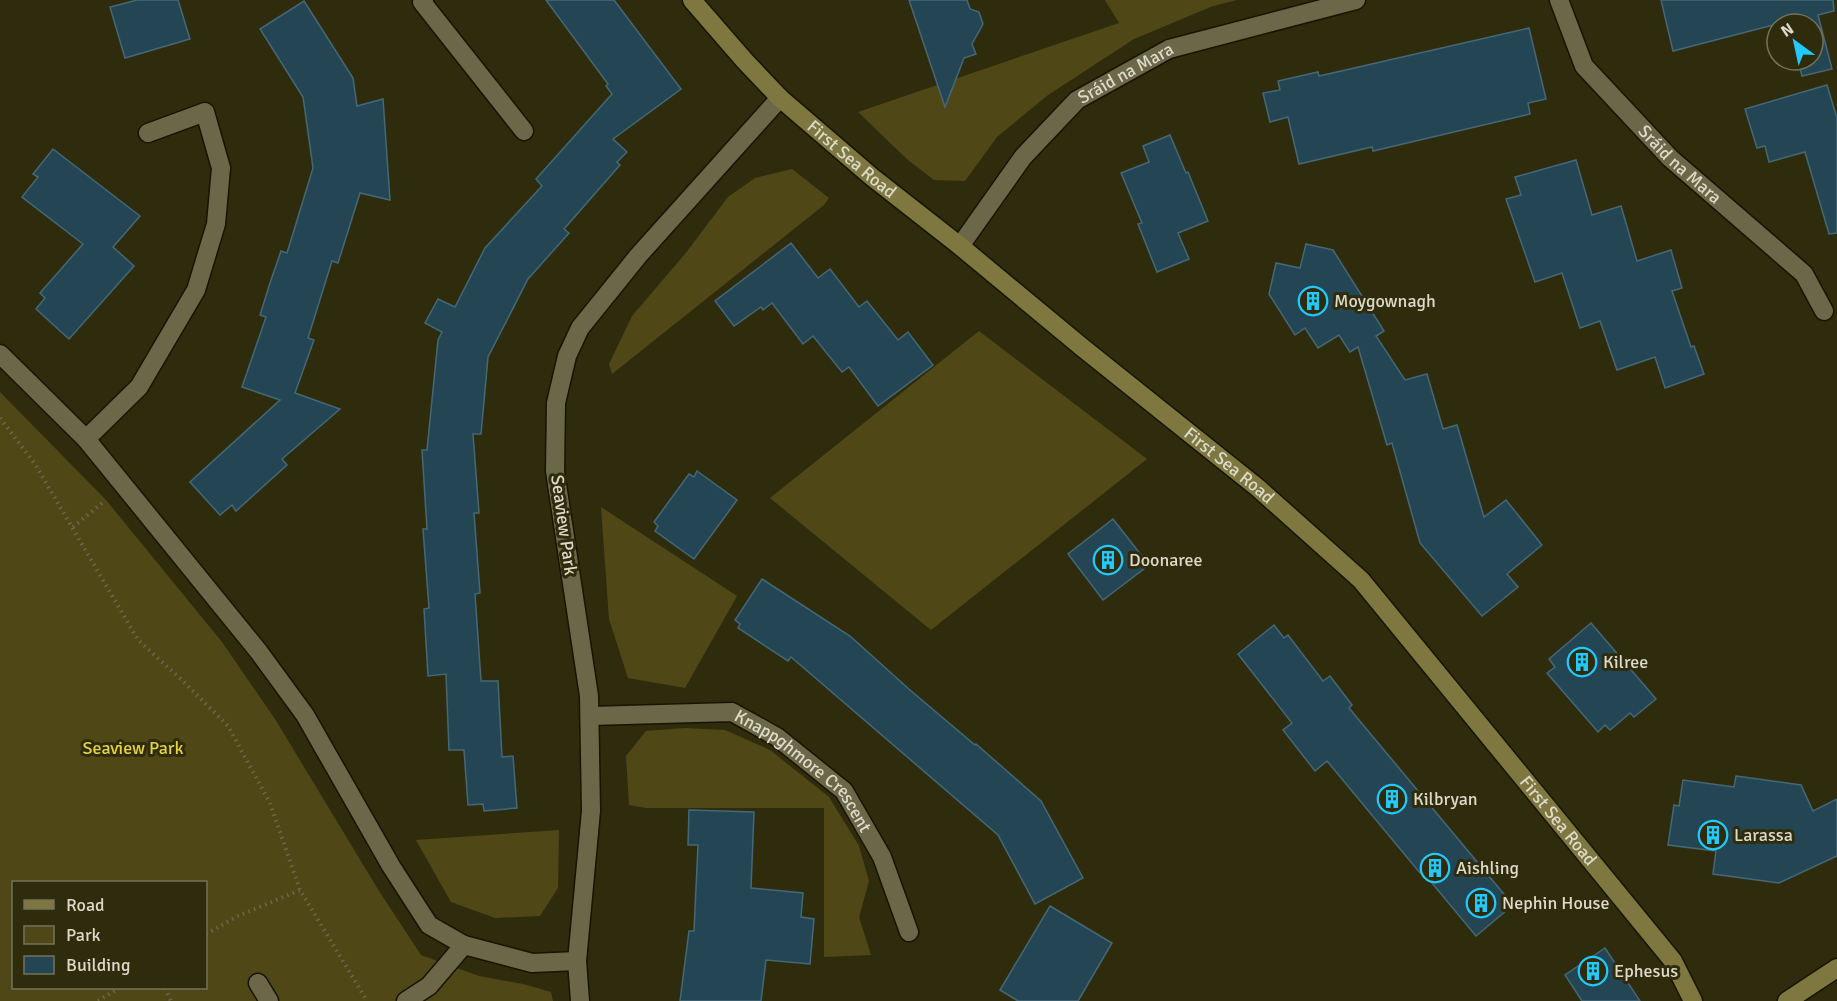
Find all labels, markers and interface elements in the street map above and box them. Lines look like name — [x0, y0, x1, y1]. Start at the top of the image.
north arrow — [1765, 12, 1825, 72]
text: N — [1777, 19, 1797, 42]
street label: Sráid na Mara — [1074, 38, 1177, 109]
street label: First Sea Road — [803, 115, 901, 203]
street label: Sráid na Mara — [1633, 120, 1726, 209]
building icon: Moygownagh — [1297, 285, 1329, 317]
place label: Moygownagh — [1334, 290, 1436, 312]
street label: First Sea Road — [1180, 422, 1279, 508]
street label: Seaview Park — [546, 473, 582, 577]
building icon: Doonaree — [1092, 544, 1124, 576]
place label: Doonaree — [1129, 549, 1203, 571]
building icon: Kilree — [1566, 646, 1598, 678]
place label: Kilree — [1603, 651, 1648, 673]
street label: Knappghmore Crescent — [731, 705, 876, 836]
park label: Seaview Park — [82, 737, 184, 759]
street label: First Sea Road — [1515, 771, 1601, 870]
building icon: Kilbryan — [1376, 783, 1408, 815]
place label: Kilbryan — [1413, 788, 1478, 810]
building icon: Larassa — [1697, 819, 1729, 851]
place label: Larassa — [1734, 824, 1793, 846]
building icon: Aishling — [1419, 852, 1451, 884]
place label: Aishling — [1456, 857, 1519, 879]
legend — [12, 881, 207, 989]
building icon: Nephin House — [1465, 887, 1497, 919]
place label: Nephin House — [1502, 892, 1609, 914]
text: Road — [66, 894, 105, 916]
text: Park — [66, 924, 101, 946]
text: Building — [66, 954, 130, 976]
building icon: Ephesus — [1577, 955, 1609, 987]
place label: Ephesus — [1614, 960, 1678, 982]

